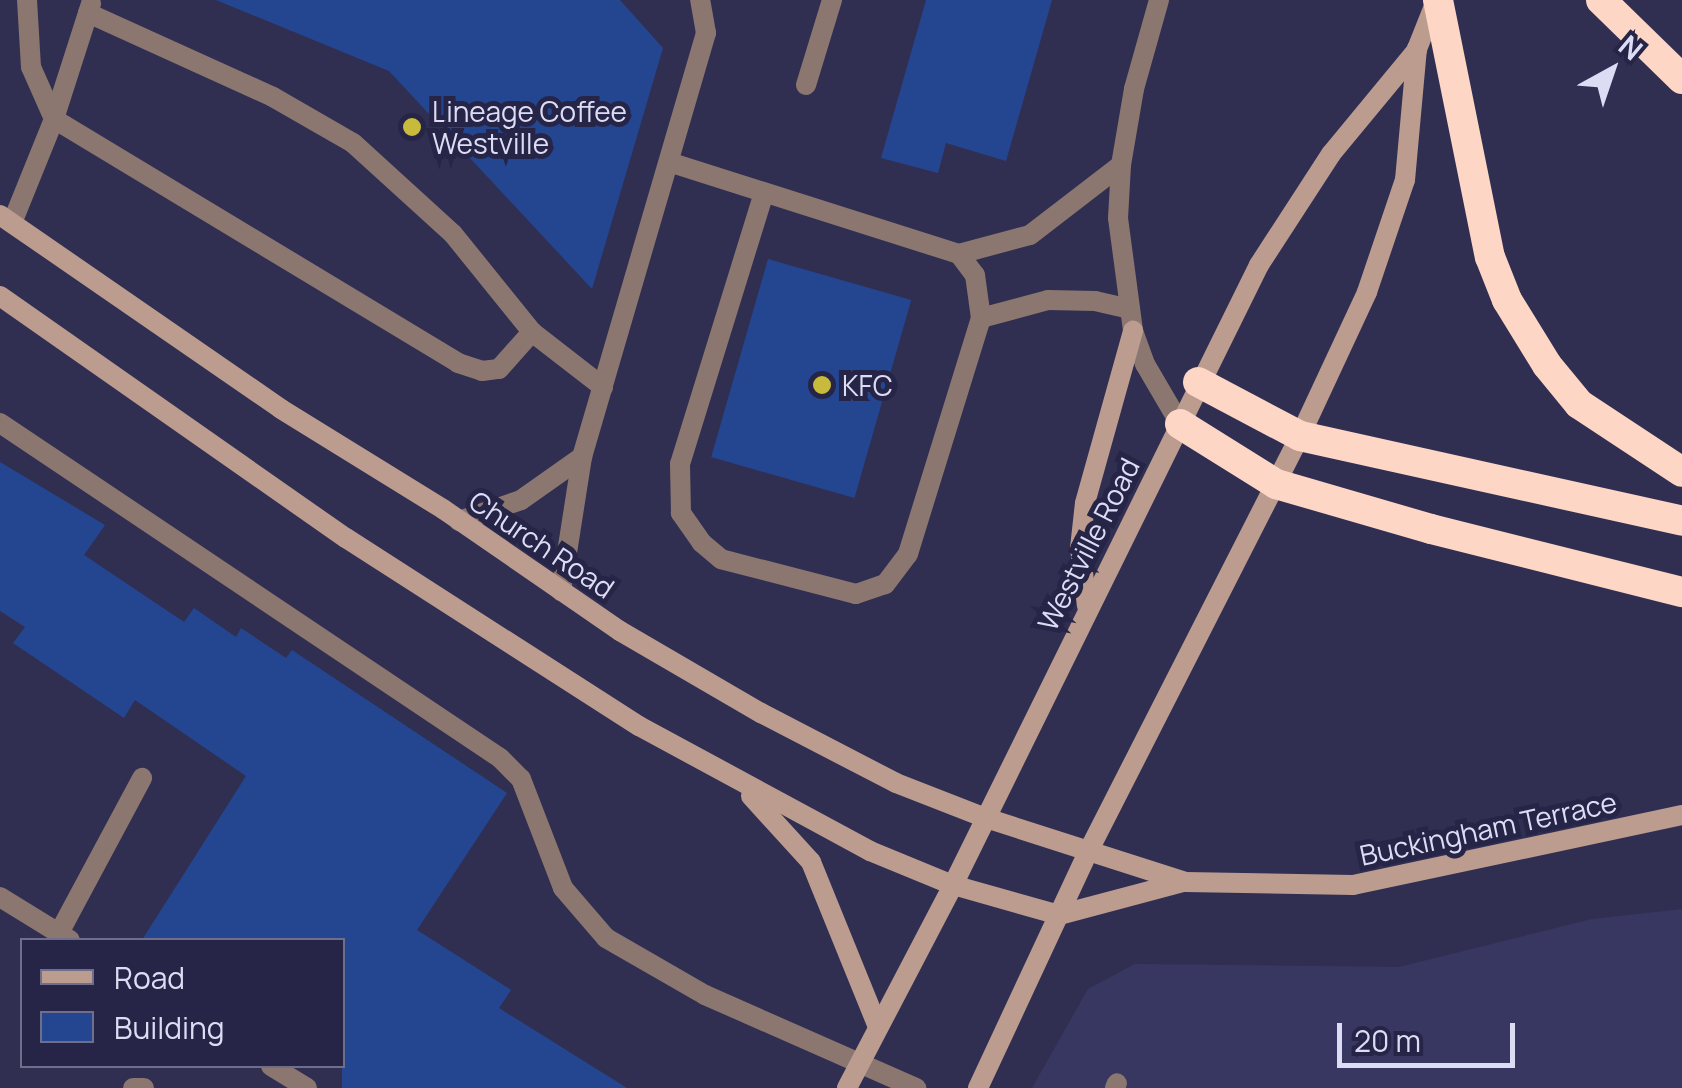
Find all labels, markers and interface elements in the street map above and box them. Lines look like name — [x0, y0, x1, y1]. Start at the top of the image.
north arrow — [1562, 20, 1662, 120]
text: N — [1611, 26, 1651, 68]
place label: Lineage Coffee Westville — [432, 94, 627, 160]
marker: Lineage Coffee Westville — [401, 116, 423, 138]
place label: KFC — [842, 368, 893, 402]
marker: KFC — [811, 374, 833, 396]
street label: Westville Road — [1030, 452, 1146, 636]
street label: Church Road — [463, 483, 621, 605]
street label: Buckingham Terrace — [1356, 784, 1620, 872]
legend — [20, 938, 345, 1068]
text: Road — [114, 957, 185, 998]
scale bar — [1342, 1003, 1520, 1065]
text: Building — [114, 1007, 225, 1048]
text: 20 m — [1354, 1020, 1421, 1061]

